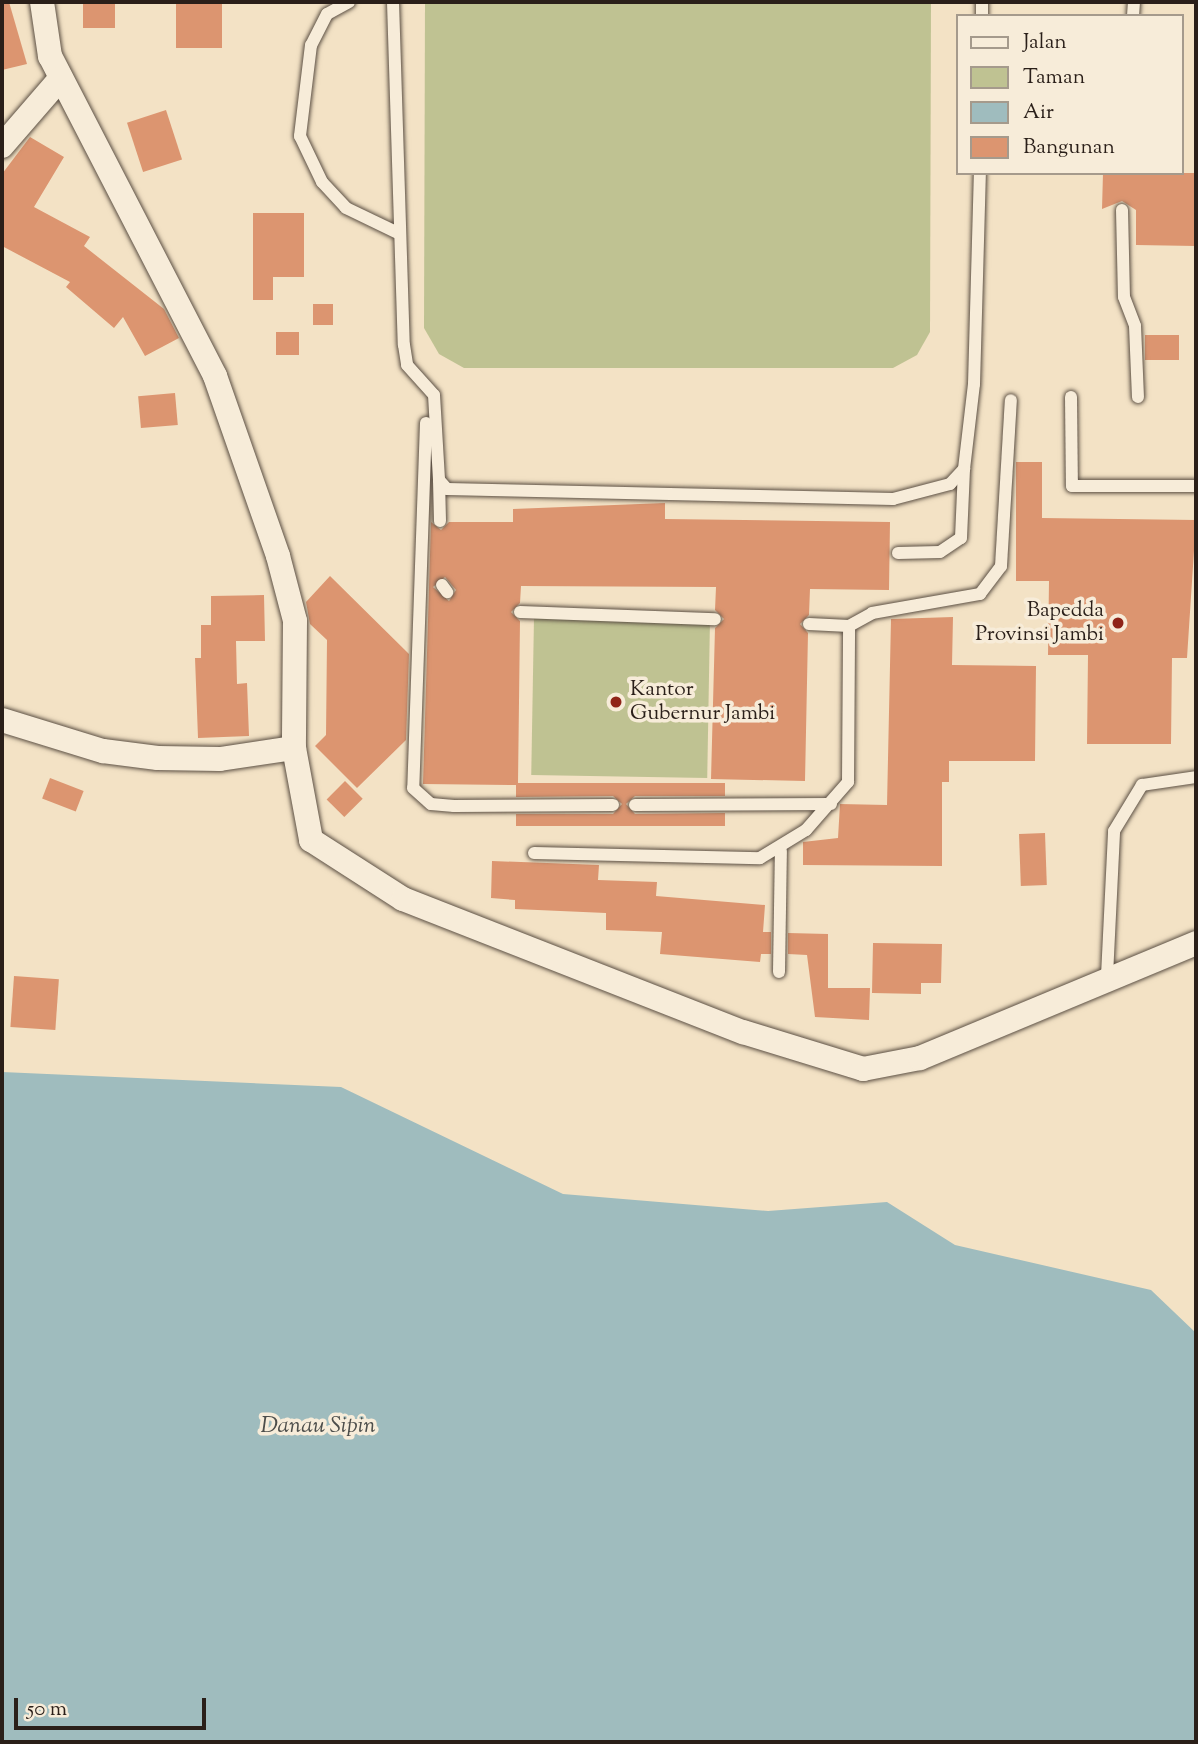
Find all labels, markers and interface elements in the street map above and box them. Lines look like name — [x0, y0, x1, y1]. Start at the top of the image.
legend — [956, 14, 1184, 175]
text: Jalan — [1023, 28, 1067, 58]
text: Taman — [1023, 63, 1085, 93]
text: Air — [1023, 98, 1054, 128]
text: Bangunan — [1023, 133, 1115, 163]
place label: Bapedda Provinsi Jambi — [975, 598, 1104, 648]
marker: Bapedda Provinsi Jambi — [1110, 615, 1126, 631]
place label: Kantor Gubernur Jambi — [630, 677, 775, 727]
marker: Kantor Gubernur Jambi — [608, 694, 624, 710]
water label: Danau Sipin — [260, 1413, 376, 1441]
scale bar — [18, 1684, 210, 1728]
text: 50 m — [27, 1695, 67, 1725]

